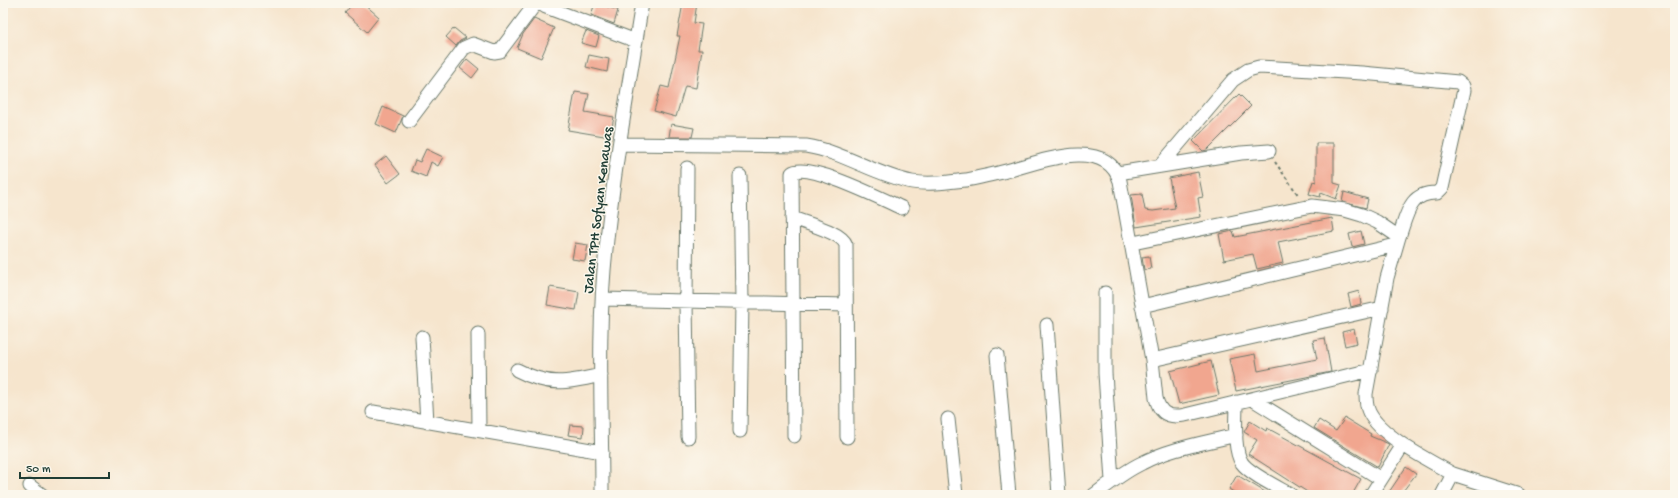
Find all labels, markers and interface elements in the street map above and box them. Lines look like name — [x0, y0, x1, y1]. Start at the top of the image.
street label: Jalan TPH Sofyan Kenawas — [580, 126, 618, 294]
scale bar — [20, 454, 109, 480]
text: 50 m — [26, 463, 51, 477]

